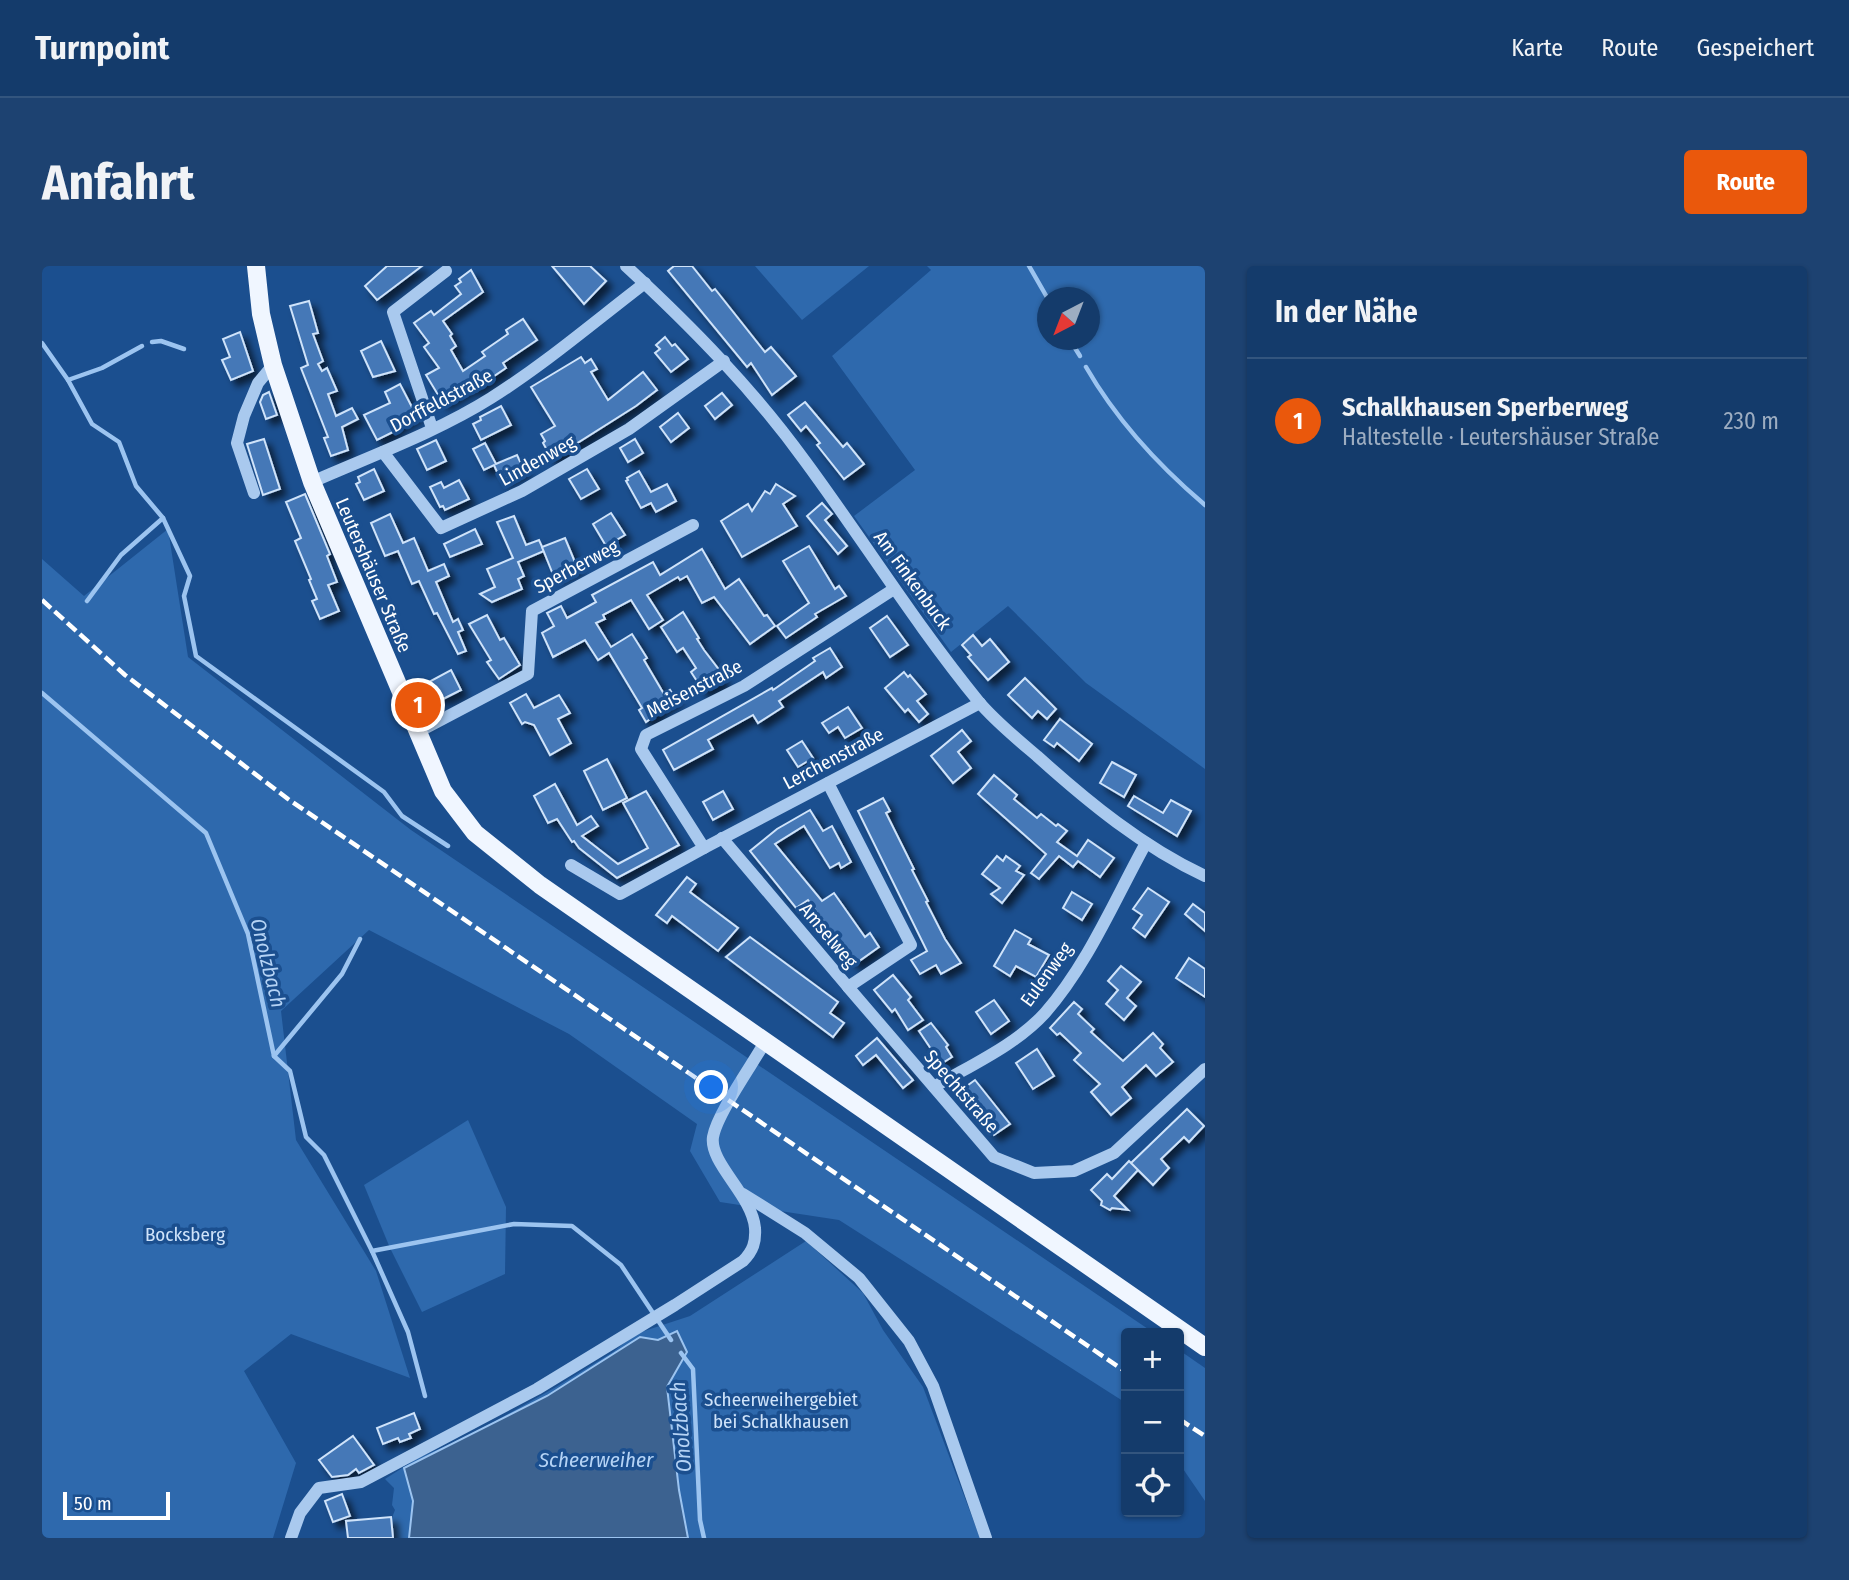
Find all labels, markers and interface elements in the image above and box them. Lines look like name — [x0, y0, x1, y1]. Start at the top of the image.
text: Turnpoint — [35, 28, 169, 68]
text: Karte — [1511, 34, 1563, 62]
text: Route — [1601, 34, 1658, 62]
text: Gespeichert — [1696, 34, 1814, 62]
button: Route — [1684, 150, 1807, 214]
text: Anfahrt — [42, 153, 195, 212]
north arrow — [1037, 287, 1100, 350]
text: In der Nähe — [1275, 294, 1418, 330]
street label: Dorffeldstraße — [386, 364, 496, 437]
text: Schalkhausen Sperberweg — [1342, 392, 1628, 423]
text: 1 — [1293, 407, 1303, 435]
text: 230 m — [1723, 407, 1779, 435]
text: Haltestelle · Leutershäuser Straße — [1342, 423, 1659, 451]
street label: Lindenweg — [495, 430, 579, 491]
street label: Leutershäuser Straße — [331, 495, 416, 656]
street label: Am Finkenbuck — [869, 526, 956, 634]
street label: Sperberweg — [530, 535, 623, 598]
street label: Meisenstraße — [642, 654, 746, 722]
pin: 1 — [395, 679, 441, 731]
street label: Lerchenstraße — [779, 722, 887, 794]
street label: Amselweg — [795, 898, 862, 973]
water label: Onolzbach — [244, 916, 292, 1010]
street label: Eulenweg — [1015, 938, 1077, 1011]
street label: Spechtstraße — [919, 1045, 1004, 1138]
your location — [694, 1070, 728, 1104]
park label: Bocksberg — [145, 1223, 225, 1246]
map controls — [1121, 1328, 1184, 1517]
button: + — [1121, 1328, 1184, 1391]
water label: Onolzbach — [665, 1381, 697, 1473]
park label: Scheerweihergebiet bei Schalkhausen — [704, 1388, 859, 1433]
button: − — [1121, 1391, 1184, 1454]
water label: Scheerweiher — [538, 1447, 654, 1473]
button: locate — [1121, 1454, 1184, 1517]
scale bar — [63, 1489, 170, 1521]
text: 50 m — [74, 1492, 112, 1515]

